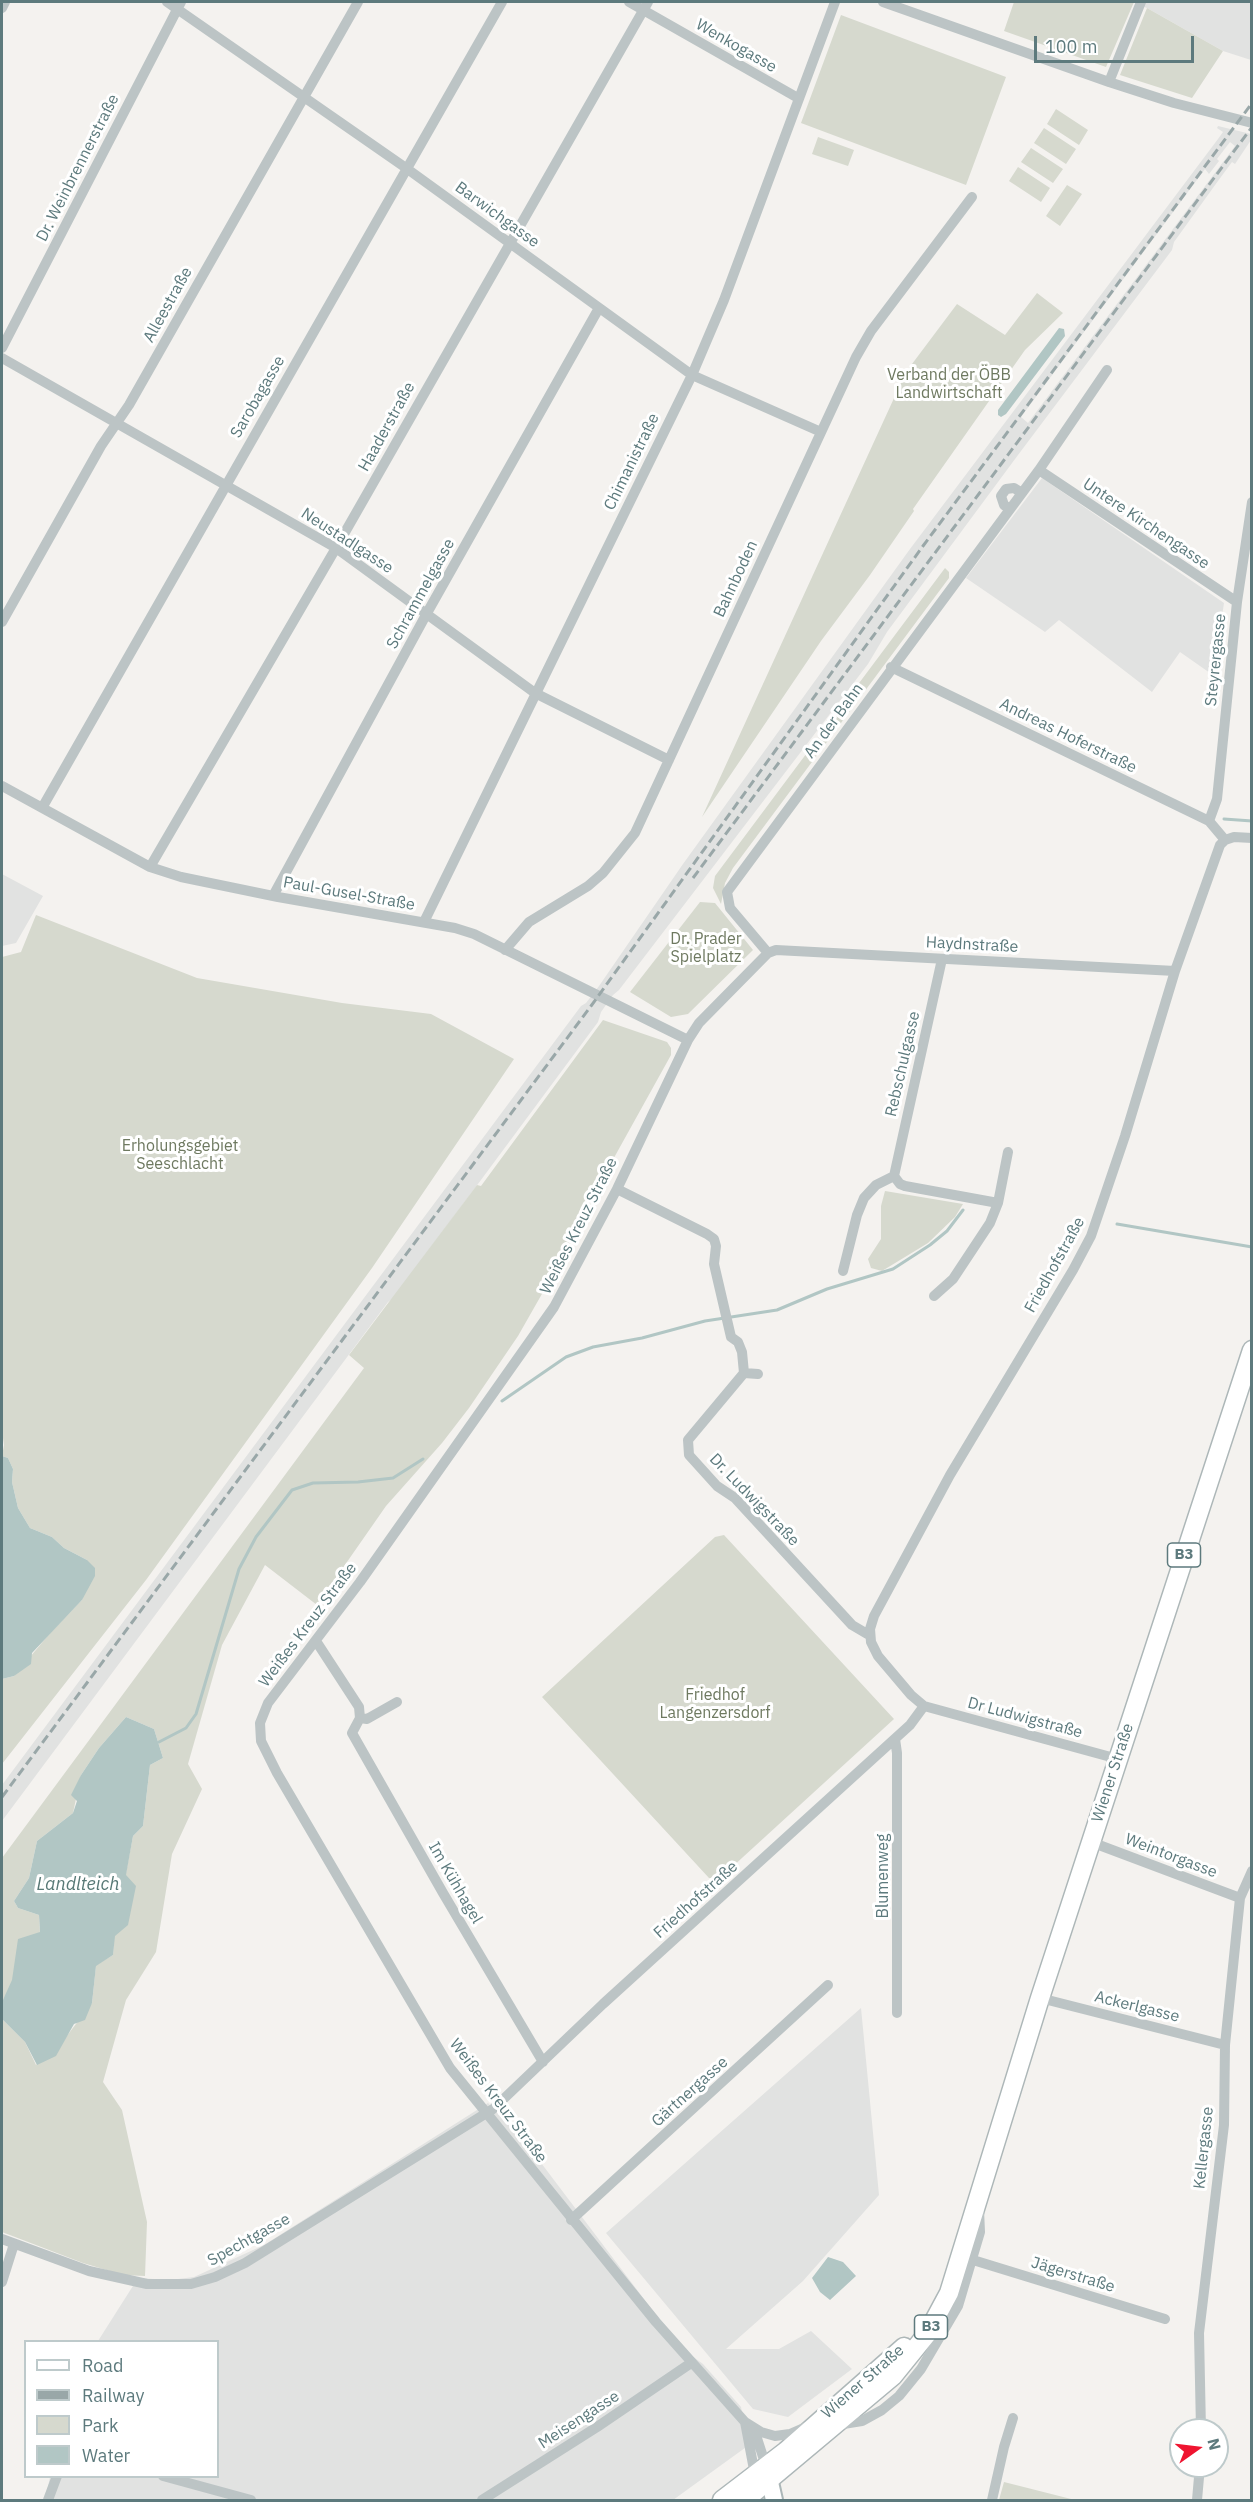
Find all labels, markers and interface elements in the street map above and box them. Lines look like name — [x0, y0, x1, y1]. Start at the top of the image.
street label: Wenkogasse — [692, 15, 780, 77]
scale bar — [1037, 24, 1198, 62]
text: 100 m — [1045, 35, 1097, 58]
street label: Dr. Weinbrennerstraße — [33, 91, 123, 245]
street label: Barwichgasse — [451, 178, 543, 252]
street label: Alleestraße — [139, 264, 197, 346]
street label: Sarobagasse — [227, 353, 289, 441]
park label: Verband der ÖBB Landwirtschaft — [887, 365, 1011, 403]
street label: Haaderstraße — [355, 379, 419, 475]
street label: Chimanistraße — [600, 410, 664, 514]
street label: Untere Kirchengasse — [1079, 474, 1213, 574]
street label: Neustadlgasse — [297, 504, 397, 578]
street label: Schrammelgasse — [383, 536, 459, 652]
street label: Bahnboden — [710, 538, 762, 620]
street label: Steyrergasse — [1202, 613, 1230, 707]
street label: An der Bahn — [800, 680, 868, 762]
street label: Andreas Hoferstraße — [996, 695, 1140, 777]
street label: Paul-Gusel-Straße — [282, 873, 416, 915]
park label: Dr. Prader Spielplatz — [670, 929, 742, 967]
street label: Haydnstraße — [925, 933, 1019, 957]
street label: Rebschulgasse — [882, 1009, 924, 1119]
park label: Erholungsgebiet Seeschlacht — [122, 1136, 238, 1174]
street label: Weißes Kreuz Straße — [536, 1155, 622, 1297]
street label: Friedhofstraße — [1021, 1214, 1089, 1316]
street label: Dr. Ludwigstraße — [705, 1450, 803, 1550]
road number: B3 — [1168, 1543, 1200, 1567]
street label: Weißes Kreuz Straße — [255, 1559, 361, 1691]
park label: Friedhof Langenzersdorf — [660, 1685, 770, 1723]
street label: Dr Ludwigstraße — [966, 1693, 1084, 1743]
street label: Wiener Straße — [1088, 1721, 1138, 1825]
street label: Weintorgasse — [1122, 1830, 1220, 1882]
street label: Blumenweg — [873, 1833, 893, 1919]
street label: Im Kühhagel — [424, 1839, 486, 1927]
street label: Friedhofstraße — [650, 1857, 742, 1943]
water label: Landlteich — [37, 1874, 119, 1896]
street label: Ackerlgasse — [1093, 1987, 1181, 2027]
street label: Weißes Kreuz Straße — [445, 2035, 551, 2167]
street label: Gärtnergasse — [648, 2053, 732, 2131]
street label: Kellergasse — [1190, 2106, 1218, 2190]
street label: Spechtgasse — [204, 2210, 294, 2270]
street label: Jägerstraße — [1029, 2253, 1117, 2297]
road number: B3 — [914, 2315, 948, 2339]
legend — [24, 2340, 219, 2478]
street label: Wiener Straße — [818, 2341, 908, 2423]
text: Road — [82, 2354, 123, 2377]
text: Railway — [82, 2384, 144, 2407]
street label: Meisengasse — [535, 2387, 623, 2453]
text: Park — [82, 2414, 118, 2437]
north arrow — [1169, 2418, 1229, 2478]
text: N — [1203, 2436, 1226, 2452]
text: Water — [82, 2444, 130, 2467]

